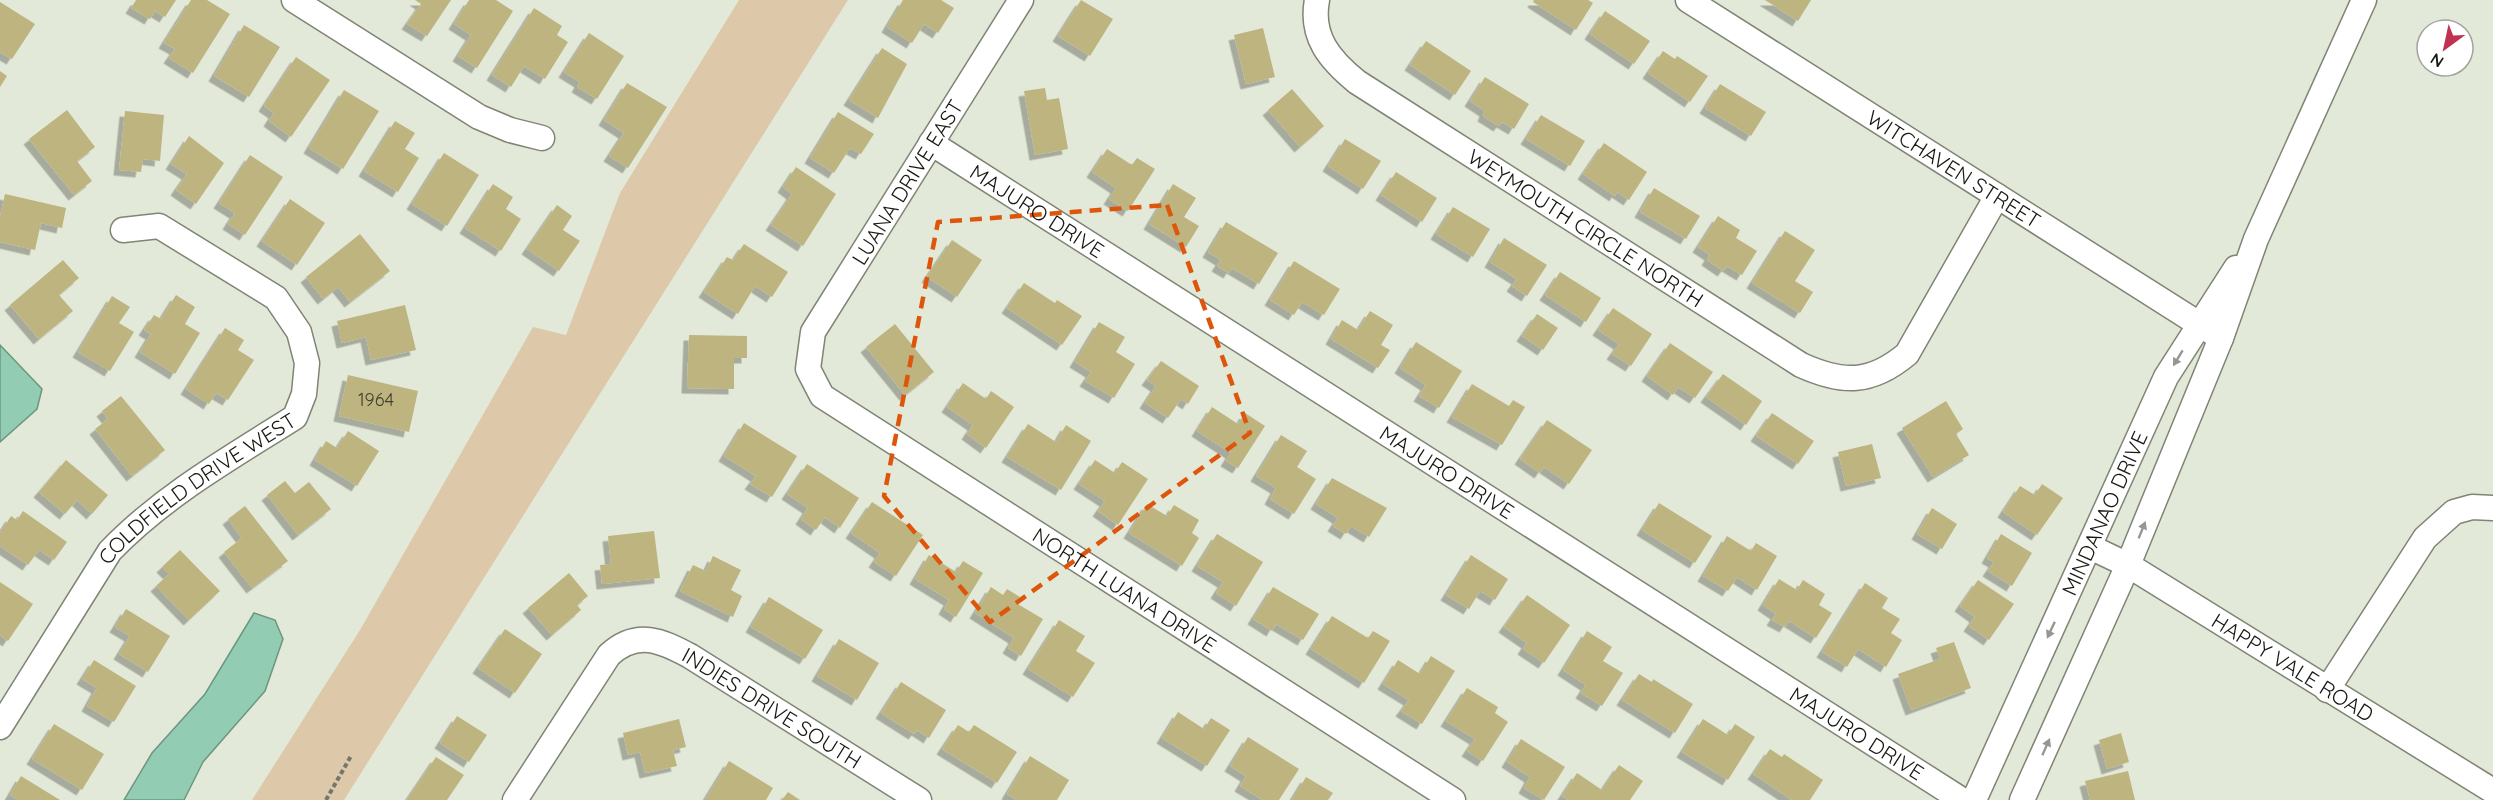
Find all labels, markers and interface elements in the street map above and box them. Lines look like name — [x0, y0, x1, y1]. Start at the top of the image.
north arrow — [2415, 18, 2475, 78]
text: N — [2426, 49, 2447, 72]
street label: LUANA DRIVE EAST — [846, 95, 968, 269]
street label: WITCHAVEN STREET — [1862, 104, 2046, 233]
street label: WEYMOUTH CIRCLE NORTH — [1463, 143, 1708, 313]
street label: MAJURO DRIVE — [965, 158, 1109, 263]
one-way arrow — [2172, 350, 2183, 366]
house number: 1964 — [358, 388, 394, 411]
street label: COLDFIELD DRIVE WEST — [92, 407, 301, 569]
street label: MAJURO DRIVE — [1375, 420, 1519, 524]
street label: MINDANAO DRIVE — [2056, 427, 2153, 599]
one-way arrow — [2138, 521, 2147, 539]
street label: NORTH LUANA DRIVE — [1028, 522, 1221, 658]
street label: HAPPY VALE ROAD — [2207, 607, 2379, 727]
one-way arrow — [2046, 621, 2055, 638]
street label: INDIES DRIVE SOUTH — [678, 641, 867, 774]
street label: MAJURO DRIVE — [1785, 681, 1929, 785]
one-way arrow — [2042, 738, 2052, 756]

